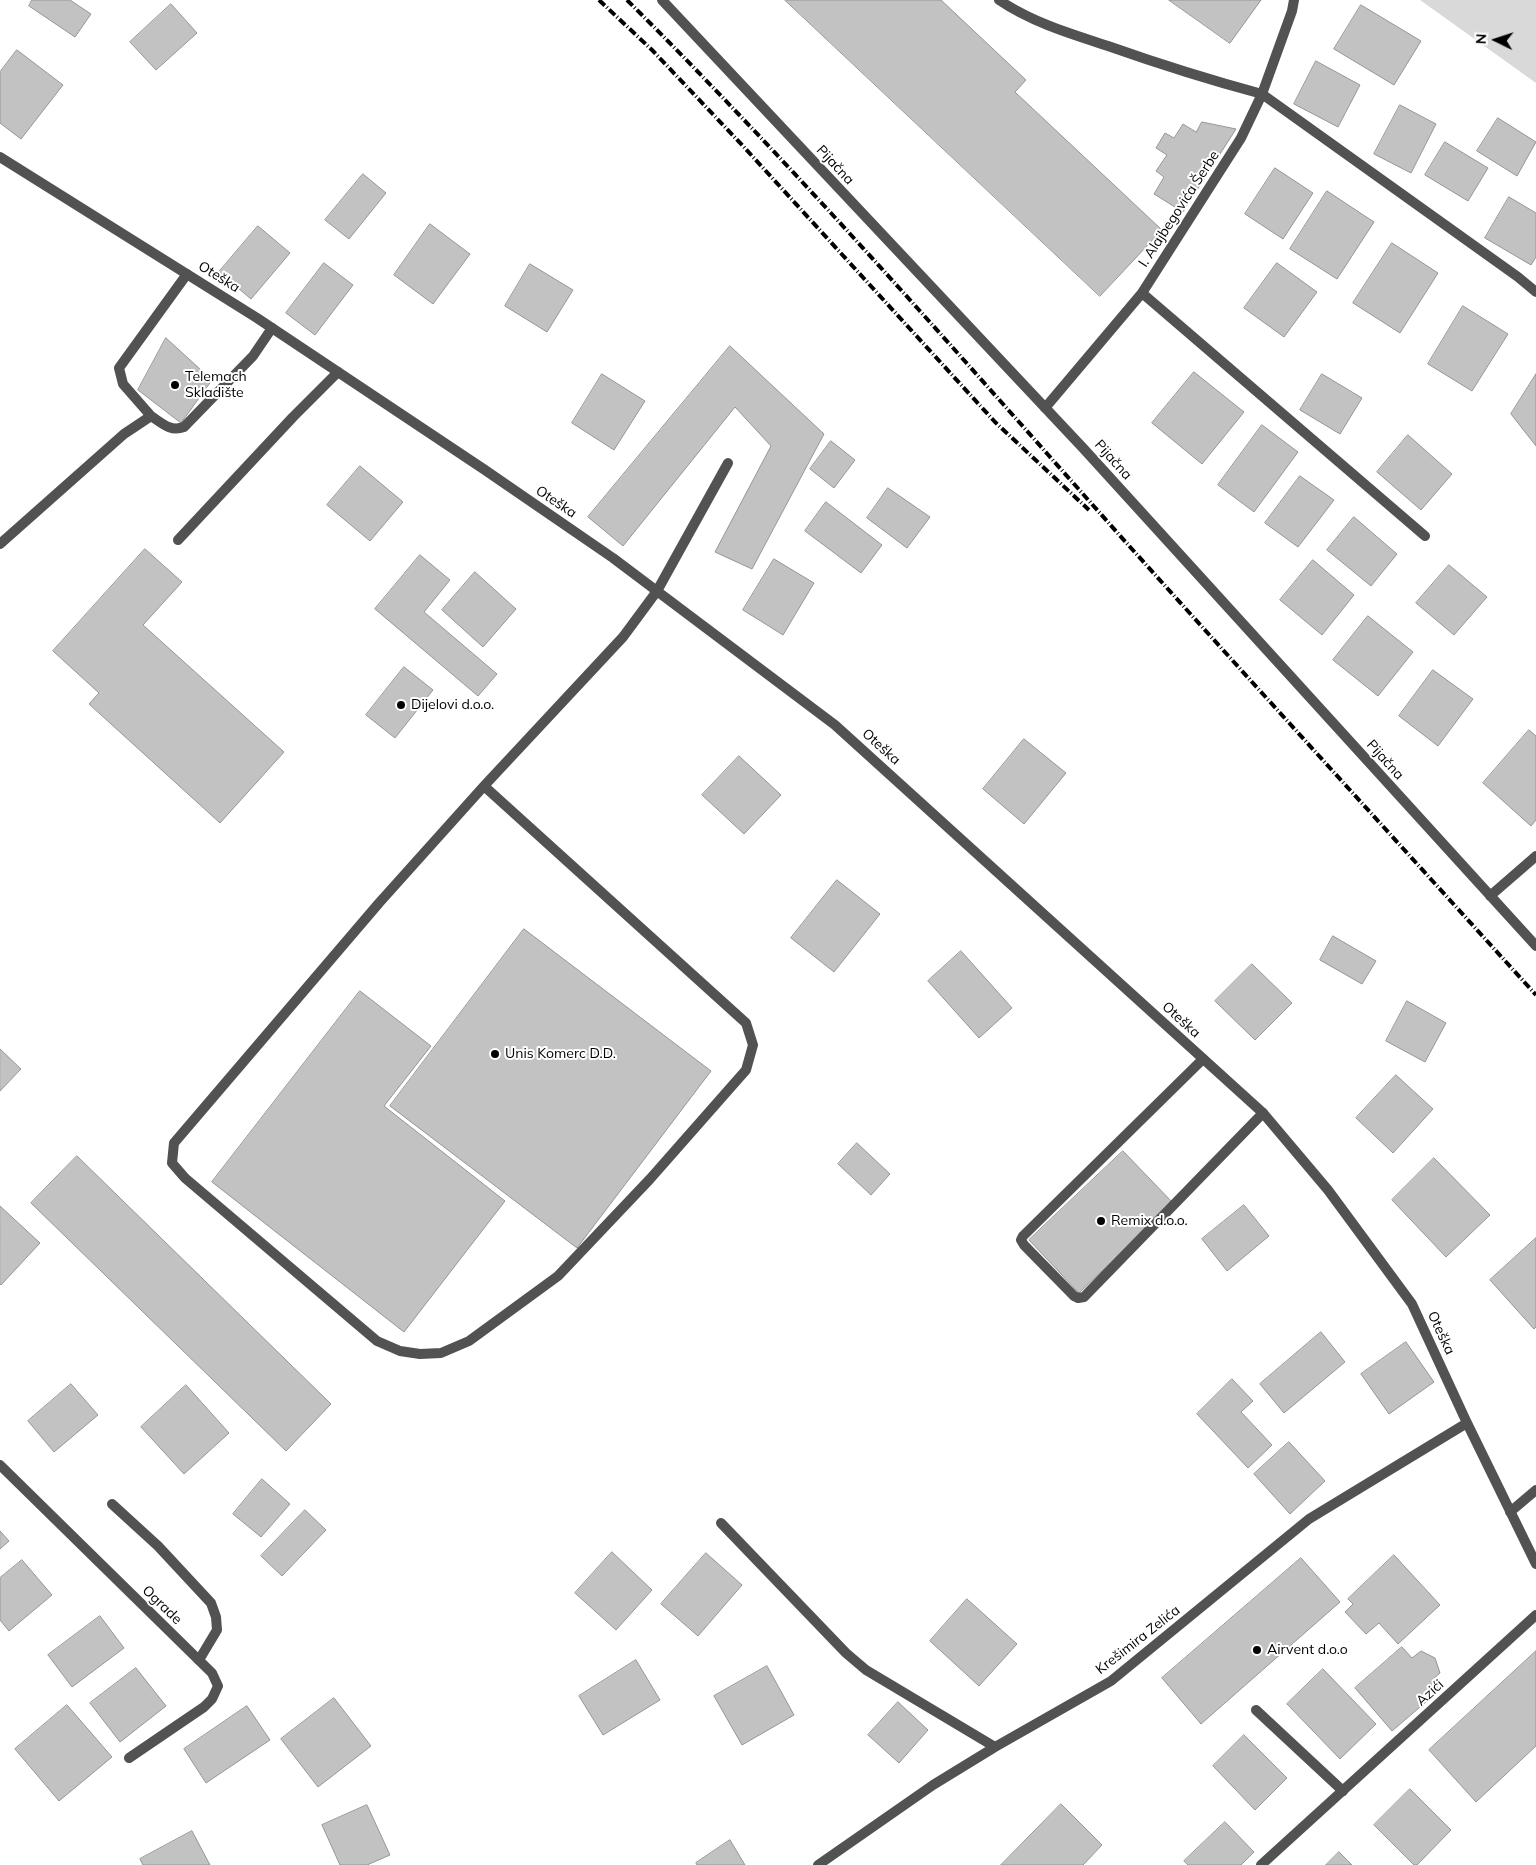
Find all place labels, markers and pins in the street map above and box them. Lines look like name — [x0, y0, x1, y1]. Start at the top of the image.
place label: Telemach Skladište — [185, 369, 247, 402]
marker: Telemach Skladište — [169, 379, 181, 391]
place label: Dijelovi d.o.o. — [411, 697, 494, 713]
marker: Dijelovi d.o.o. — [395, 699, 407, 711]
place label: Unis Komerc D.D. — [505, 1046, 616, 1062]
marker: Unis Komerc D.D. — [489, 1048, 501, 1060]
place label: Remix d.o.o. — [1111, 1213, 1188, 1229]
marker: Remix d.o.o. — [1095, 1215, 1107, 1227]
place label: Airvent d.o.o — [1267, 1642, 1348, 1658]
marker: Airvent d.o.o — [1251, 1644, 1263, 1656]

